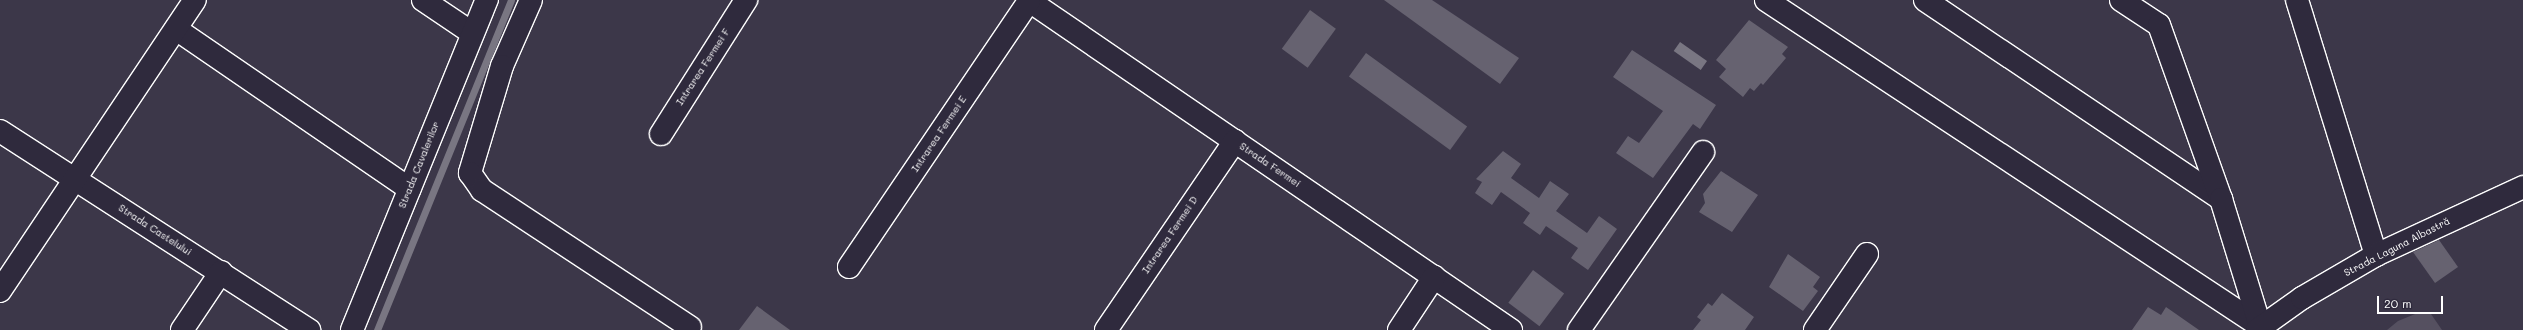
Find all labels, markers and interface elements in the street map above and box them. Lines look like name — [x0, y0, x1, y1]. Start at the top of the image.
street label: Intrarea Fermei F — [674, 26, 732, 108]
street label: Intrarea Fermei E — [909, 94, 969, 174]
street label: Strada Cavalerilor — [396, 120, 442, 210]
street label: Strada Fermei — [1237, 140, 1303, 190]
street label: Intrarea Fermei D — [1140, 194, 1200, 276]
street label: Strada Castelului — [116, 202, 194, 258]
street label: Strada Laguna Albastră — [2342, 215, 2452, 279]
scale bar — [2379, 288, 2445, 314]
text: 20 m — [2384, 295, 2412, 311]

